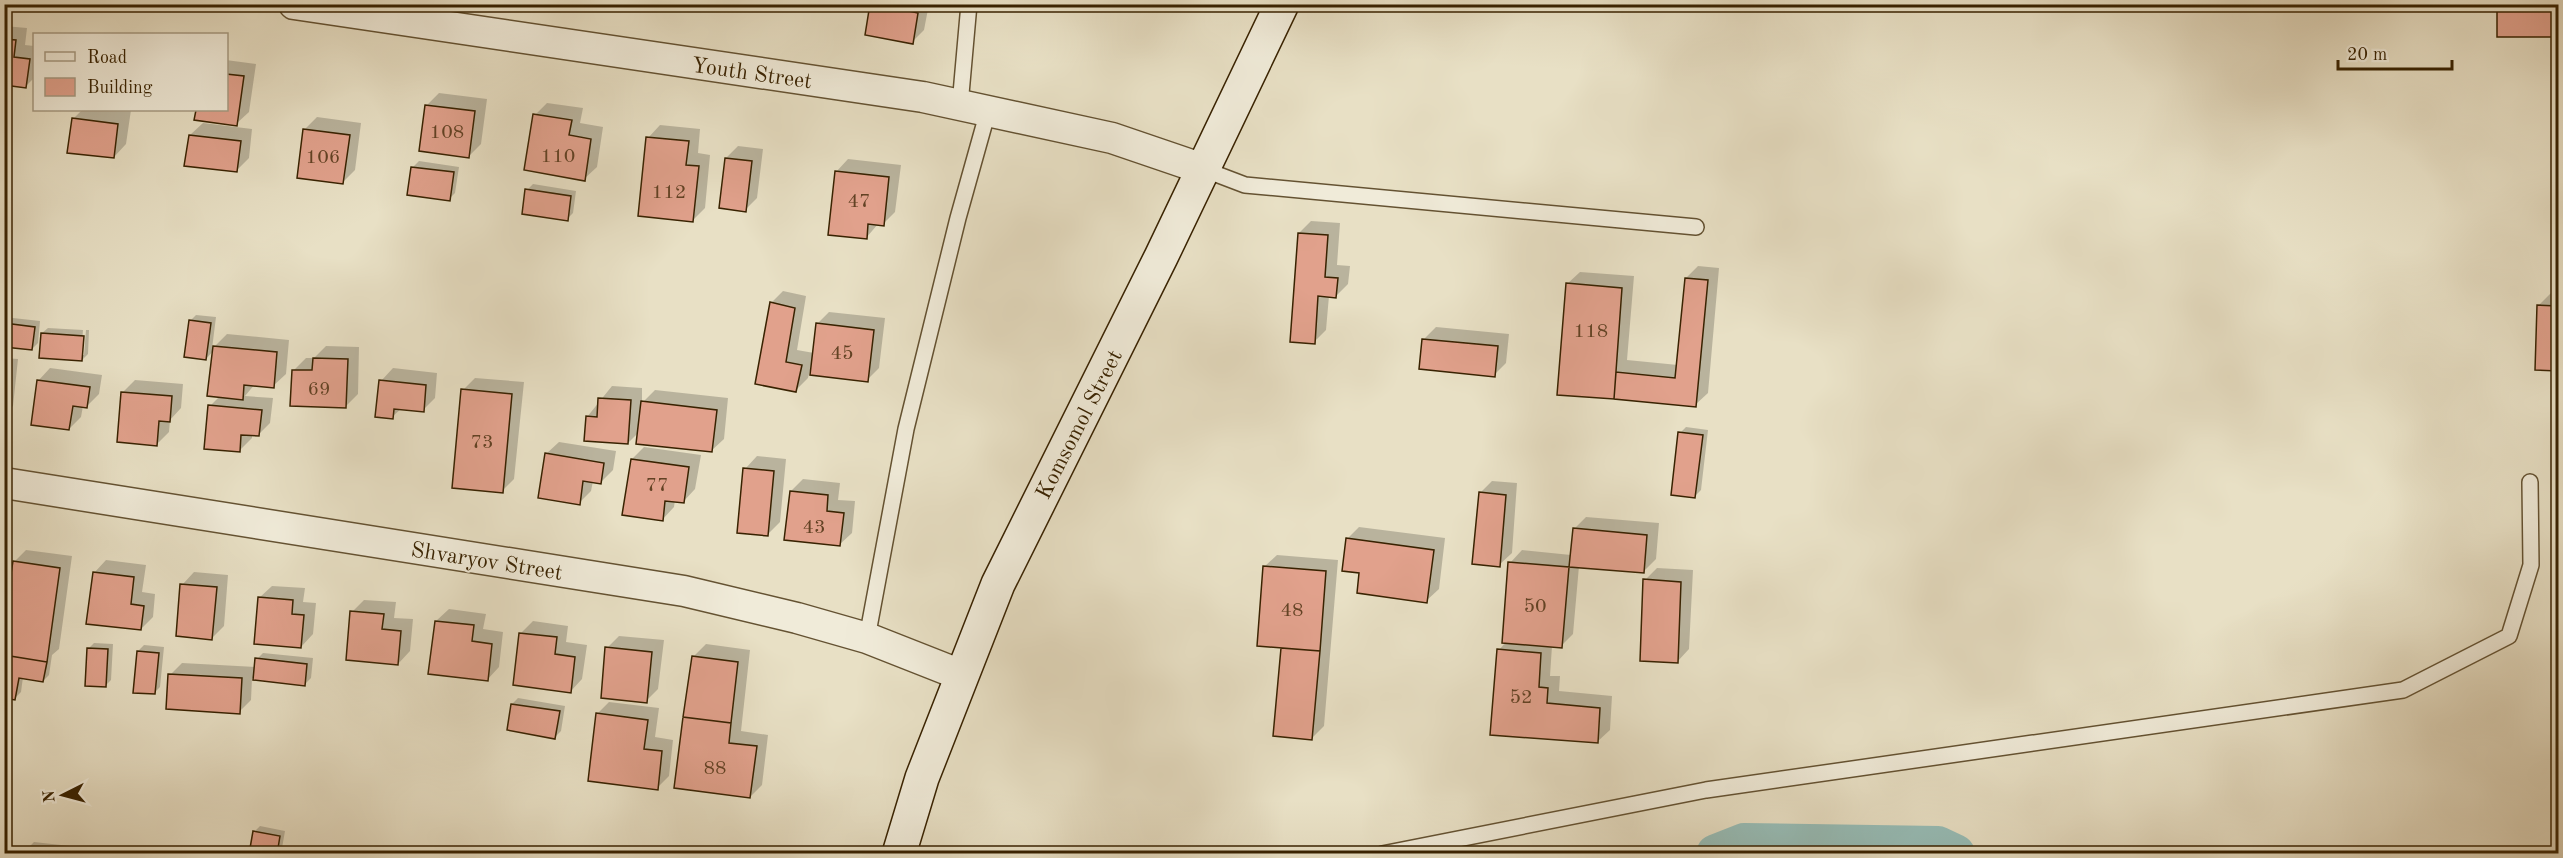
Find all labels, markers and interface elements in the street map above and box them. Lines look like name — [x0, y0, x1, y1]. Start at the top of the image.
legend — [33, 33, 228, 111]
scale bar — [2338, 33, 2452, 71]
text: 20 m — [2347, 46, 2387, 64]
text: Road — [87, 49, 127, 67]
street label: Youth Street — [690, 55, 813, 93]
text: Building — [87, 79, 153, 97]
house number: 108 — [430, 123, 464, 143]
house number: 110 — [541, 147, 575, 167]
house number: 106 — [306, 148, 340, 168]
house number: 112 — [652, 183, 686, 203]
house number: 47 — [847, 192, 871, 212]
house number: 118 — [1574, 322, 1608, 342]
house number: 45 — [830, 344, 854, 364]
street label: Komsomol Street — [1033, 347, 1127, 503]
house number: 69 — [307, 380, 331, 400]
house number: 73 — [470, 433, 494, 453]
house number: 77 — [645, 476, 669, 496]
house number: 43 — [802, 518, 826, 538]
street label: Shvaryov Street — [409, 539, 564, 585]
house number: 50 — [1523, 597, 1547, 617]
house number: 48 — [1280, 601, 1304, 621]
house number: 52 — [1509, 688, 1533, 708]
house number: 88 — [703, 759, 727, 779]
north arrow — [33, 765, 93, 825]
text: N — [41, 789, 59, 803]

